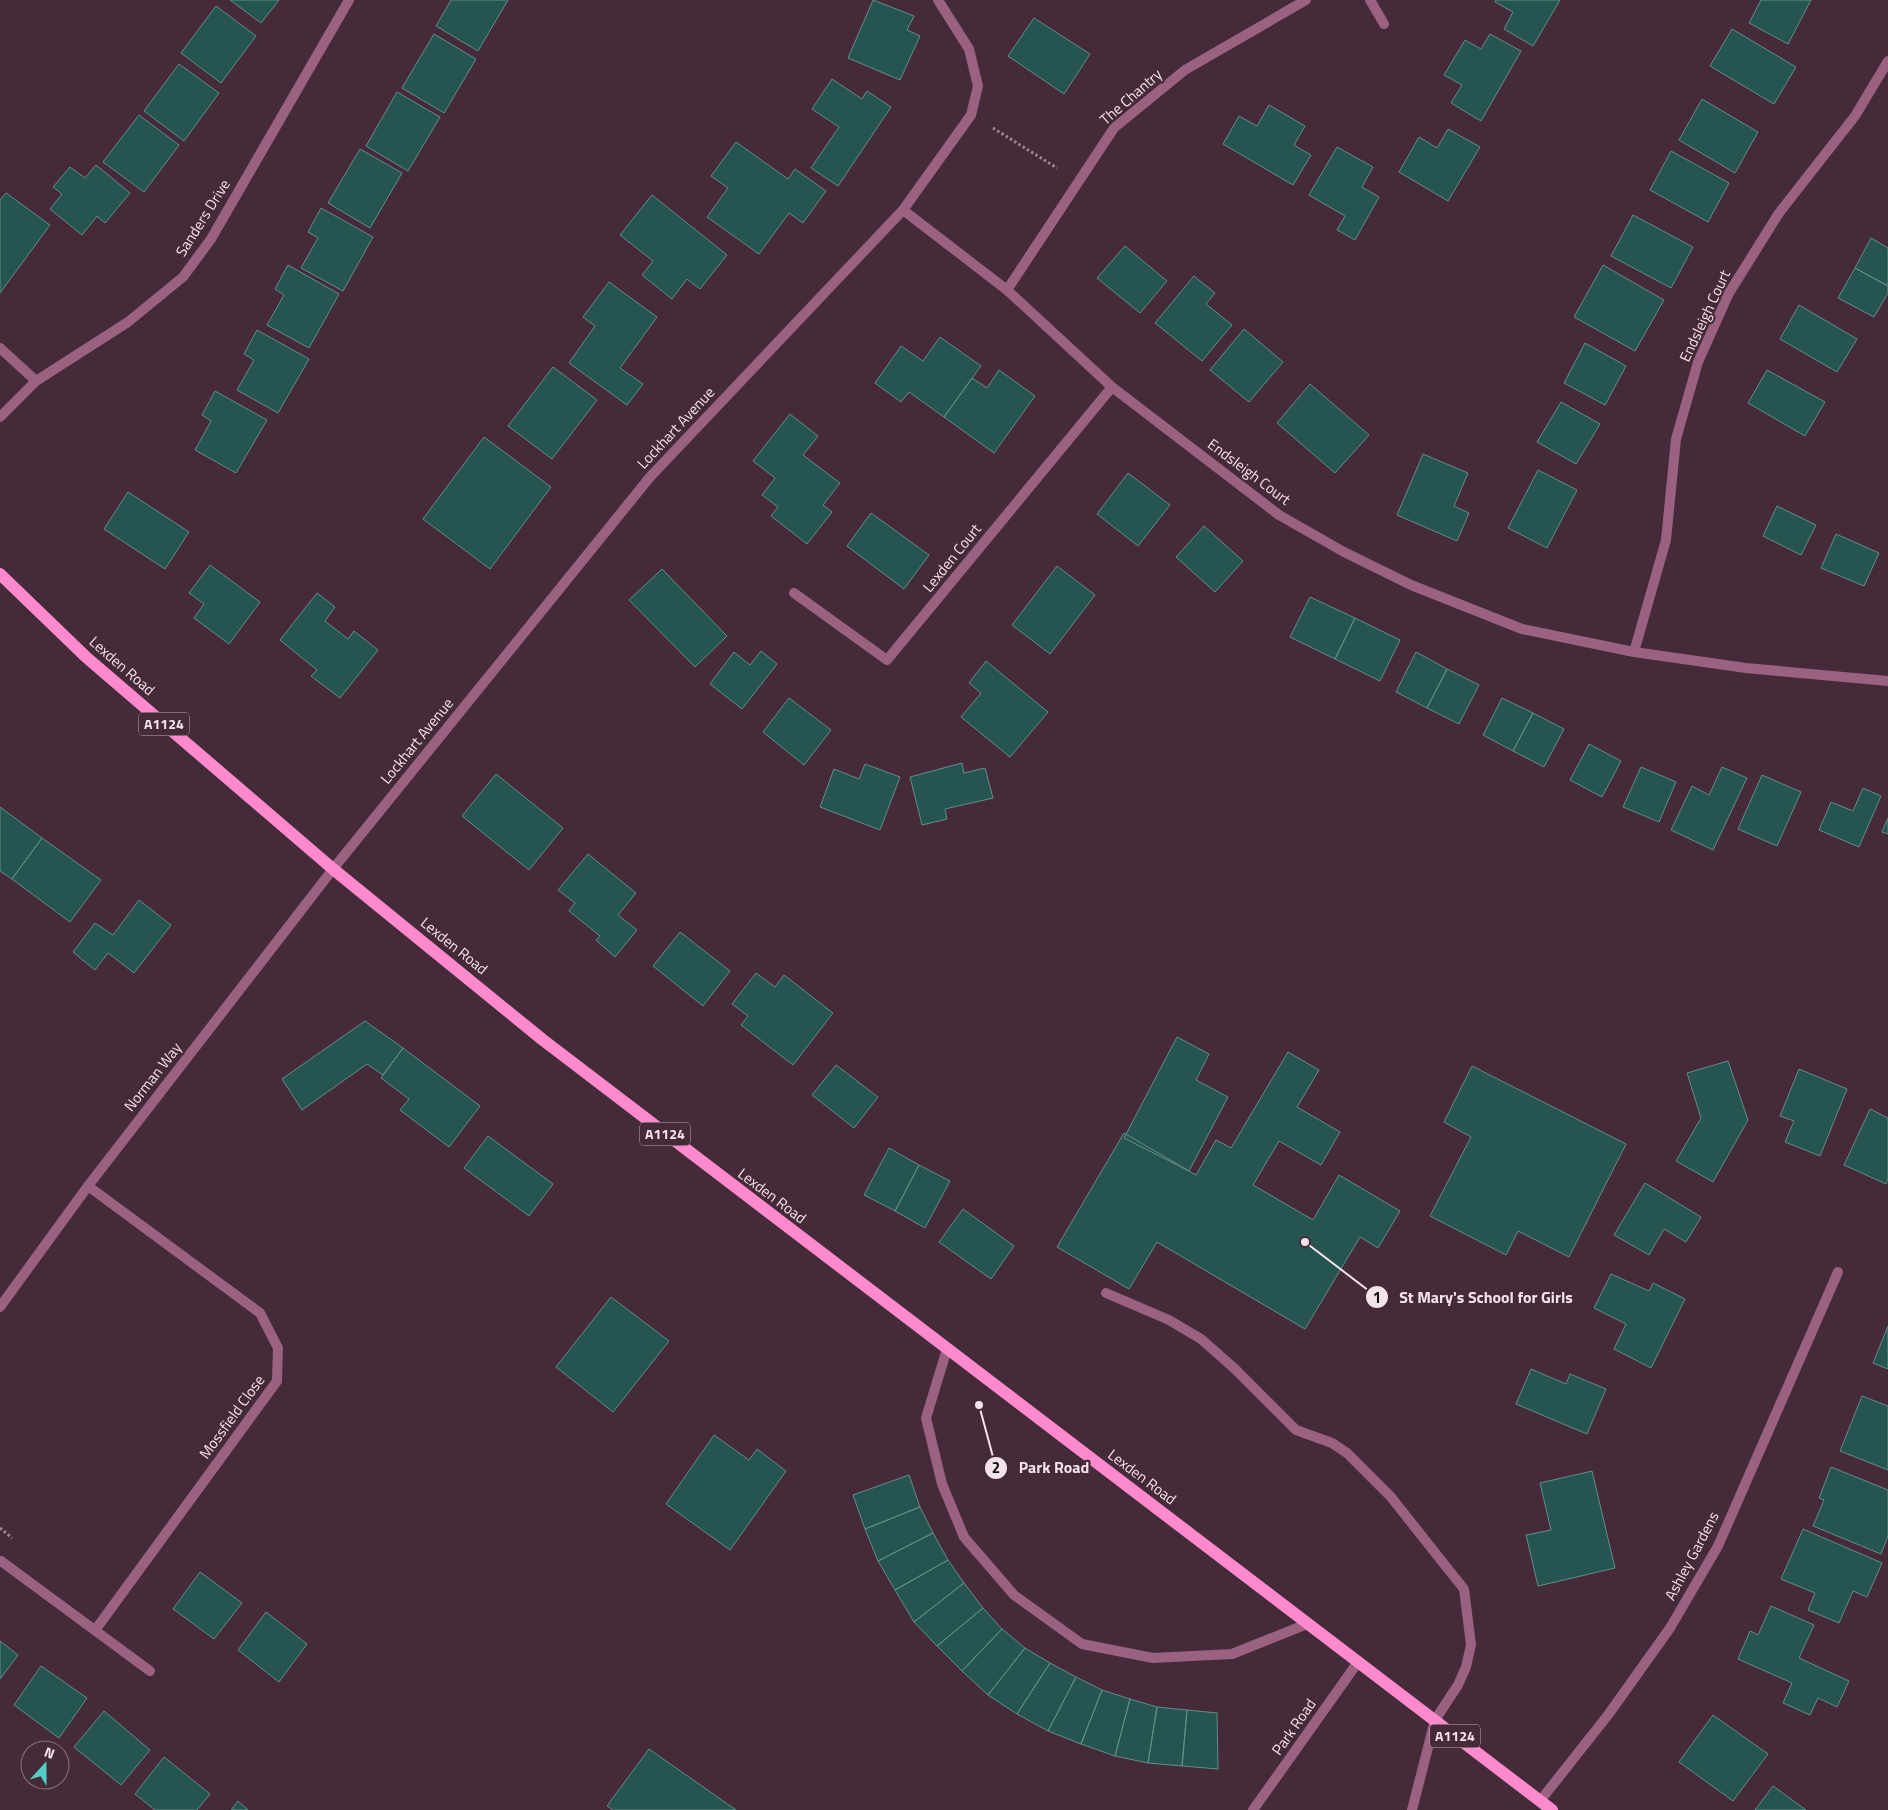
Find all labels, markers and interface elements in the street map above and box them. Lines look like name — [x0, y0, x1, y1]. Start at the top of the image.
street label: The Chantry — [1094, 63, 1167, 130]
street label: Sanders Drive — [170, 175, 236, 261]
street label: Endsleigh Court — [1673, 265, 1736, 366]
street label: Lockhart Avenue — [631, 381, 720, 474]
street label: Endsleigh Court — [1203, 433, 1296, 511]
street label: Lexden Court — [917, 518, 987, 597]
street label: Lexden Road — [84, 631, 160, 701]
street label: Lockhart Avenue — [375, 693, 459, 789]
road number: A1124 — [139, 712, 189, 736]
street label: Lexden Road — [416, 911, 493, 980]
street label: Norman Way — [118, 1037, 187, 1116]
road number: A1124 — [640, 1122, 690, 1146]
street label: Lexden Road — [733, 1162, 811, 1229]
callout: St Mary's School for Girls — [1364, 1282, 1583, 1313]
text: St Mary's School for Girls — [1399, 1285, 1573, 1309]
text: 1 — [1373, 1286, 1381, 1309]
street label: Mossfield Close — [193, 1370, 270, 1464]
street label: Lexden Road — [1103, 1443, 1181, 1510]
callout: Park Road — [983, 1452, 1099, 1483]
text: Park Road — [1019, 1455, 1089, 1479]
text: 2 — [992, 1456, 1000, 1479]
street label: Ashley Gardens — [1658, 1507, 1725, 1604]
street label: Park Road — [1266, 1694, 1322, 1760]
road number: A1124 — [1430, 1724, 1480, 1748]
north arrow — [20, 1740, 70, 1790]
text: N — [42, 1741, 58, 1764]

